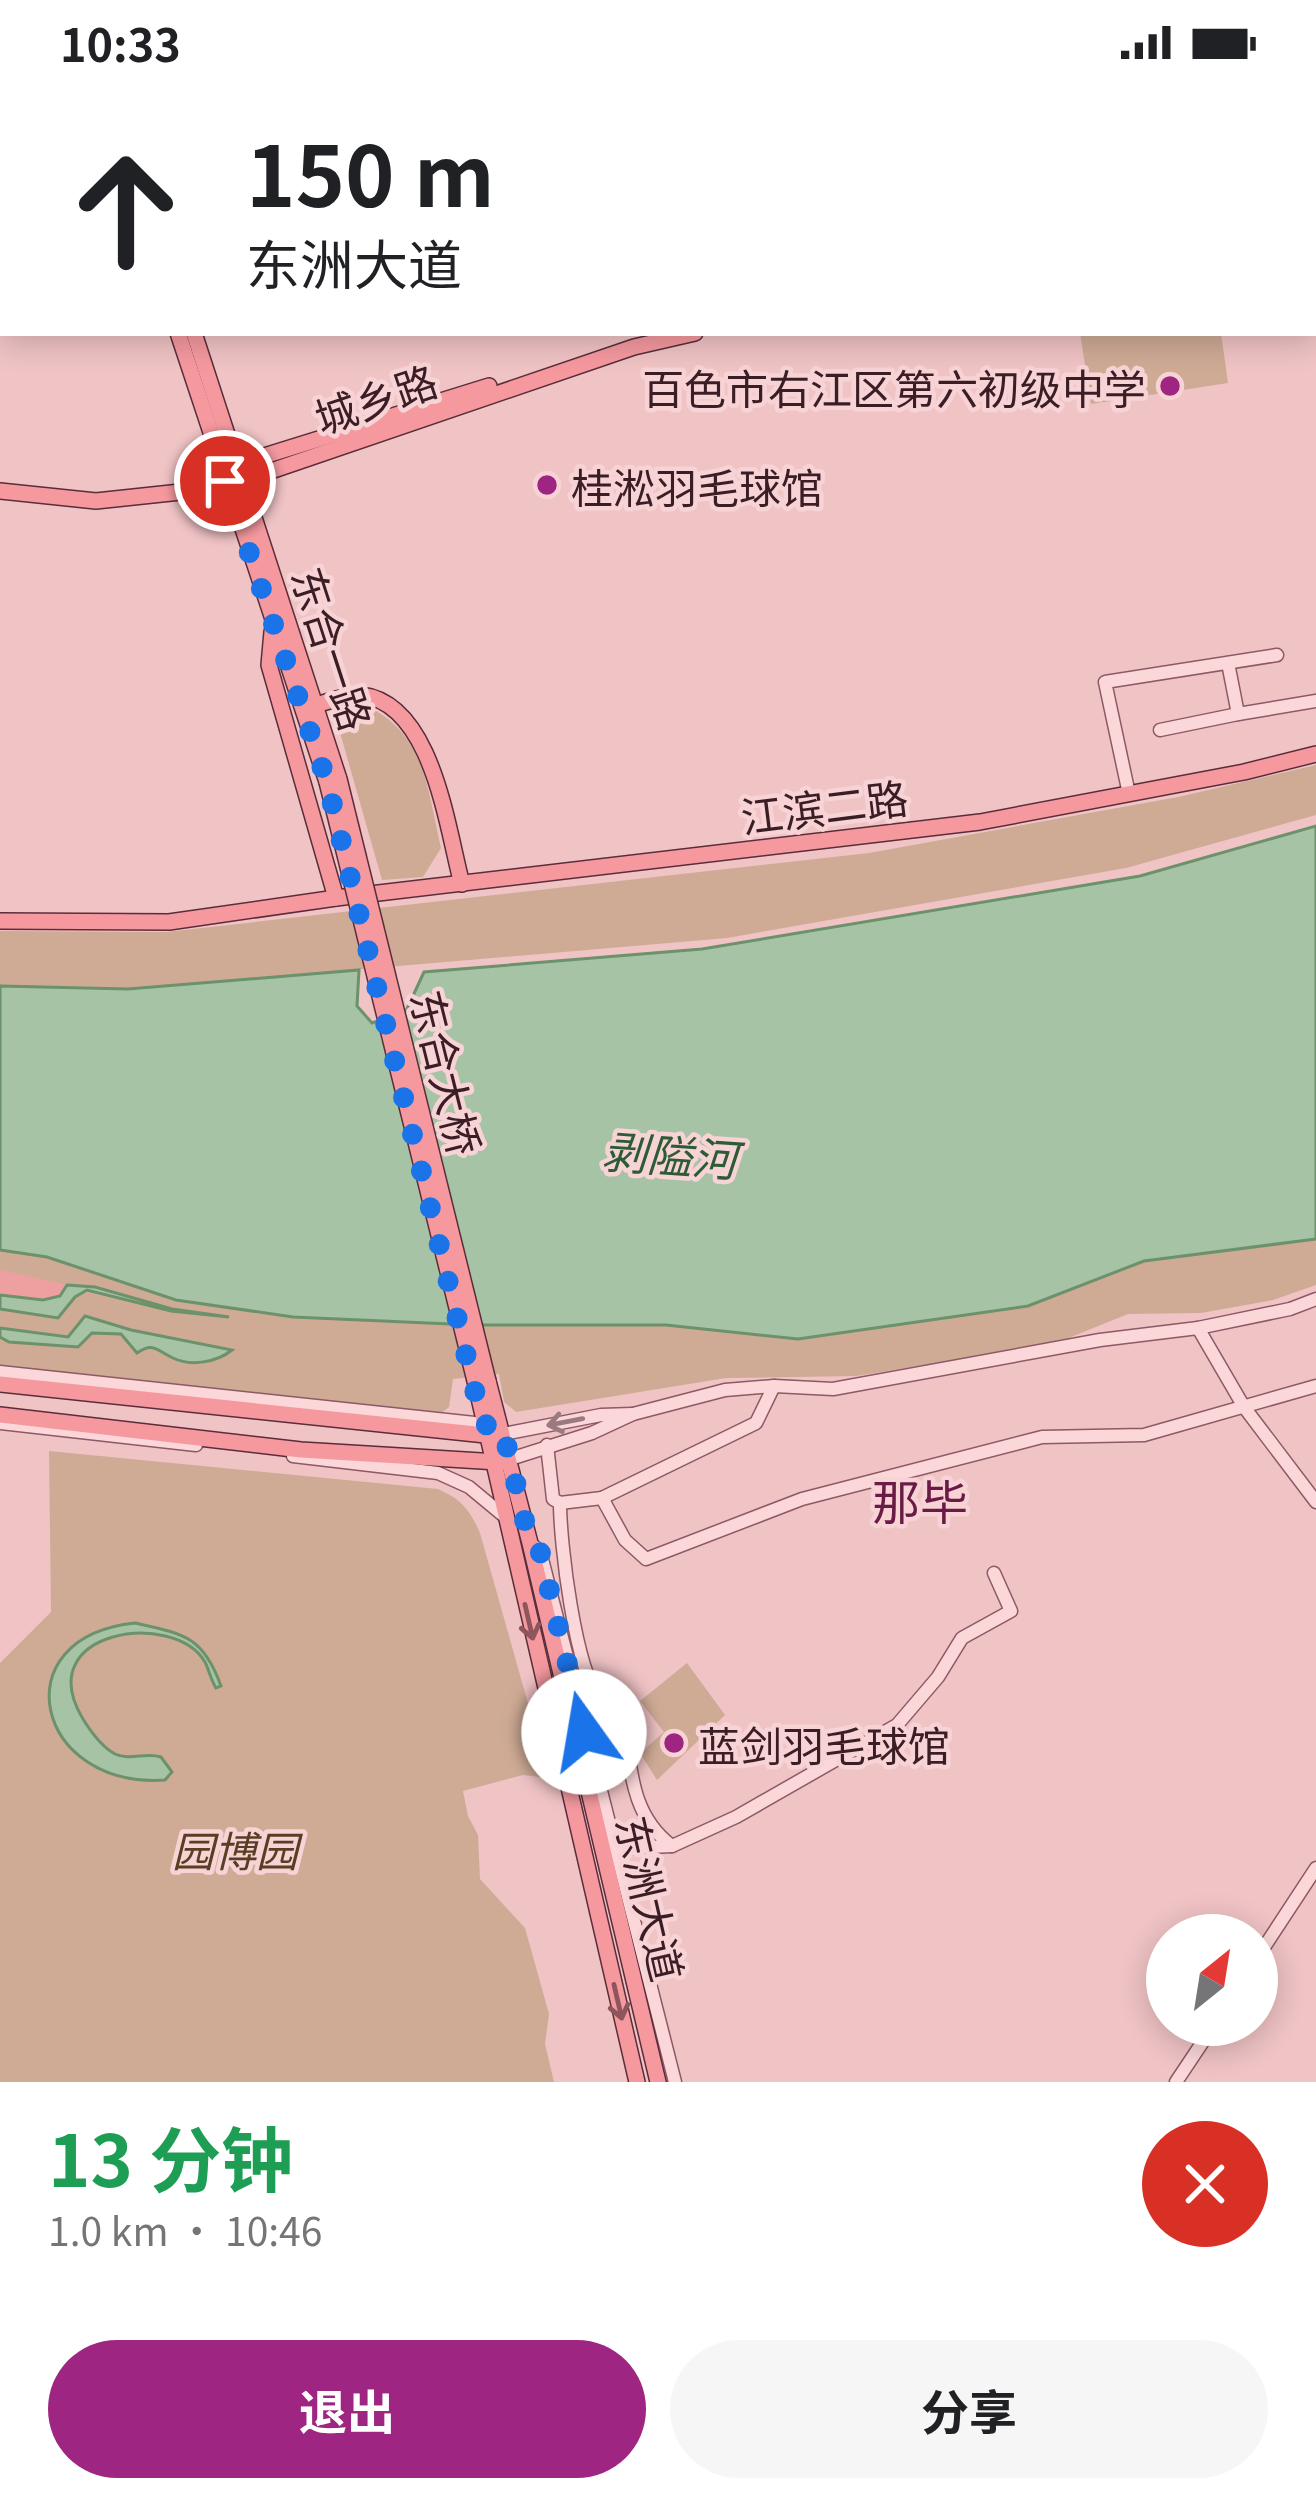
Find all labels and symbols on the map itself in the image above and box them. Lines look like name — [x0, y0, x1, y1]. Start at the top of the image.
street label: 城乡路 — [305, 348, 445, 446]
place label: 百色市右江区第六初级中学 — [642, 356, 1146, 417]
marker: 百色市右江区第六初级中学 — [1157, 373, 1183, 399]
pin — [174, 430, 276, 532]
place label: 桂淞羽毛球馆 — [571, 455, 823, 516]
marker: 桂淞羽毛球馆 — [534, 472, 560, 498]
street label: 东合一路 — [279, 559, 389, 737]
street label: 江滨二路 — [737, 764, 911, 846]
street label: 东合大桥 — [398, 983, 498, 1161]
water label: 剥隘河 — [600, 1116, 748, 1191]
one-way arrow — [546, 1412, 585, 1434]
district label: 那毕 — [872, 1464, 968, 1534]
one-way arrow — [518, 1603, 541, 1641]
position arrow — [521, 1669, 647, 1795]
place label: 蓝剑羽毛球馆 — [698, 1713, 950, 1774]
marker: 蓝剑羽毛球馆 — [661, 1730, 687, 1756]
street label: 东洲大道 — [603, 1809, 701, 1987]
park label: 园博园 — [172, 1818, 303, 1879]
north arrow — [1146, 1914, 1278, 2046]
one-way arrow — [608, 1982, 630, 2020]

